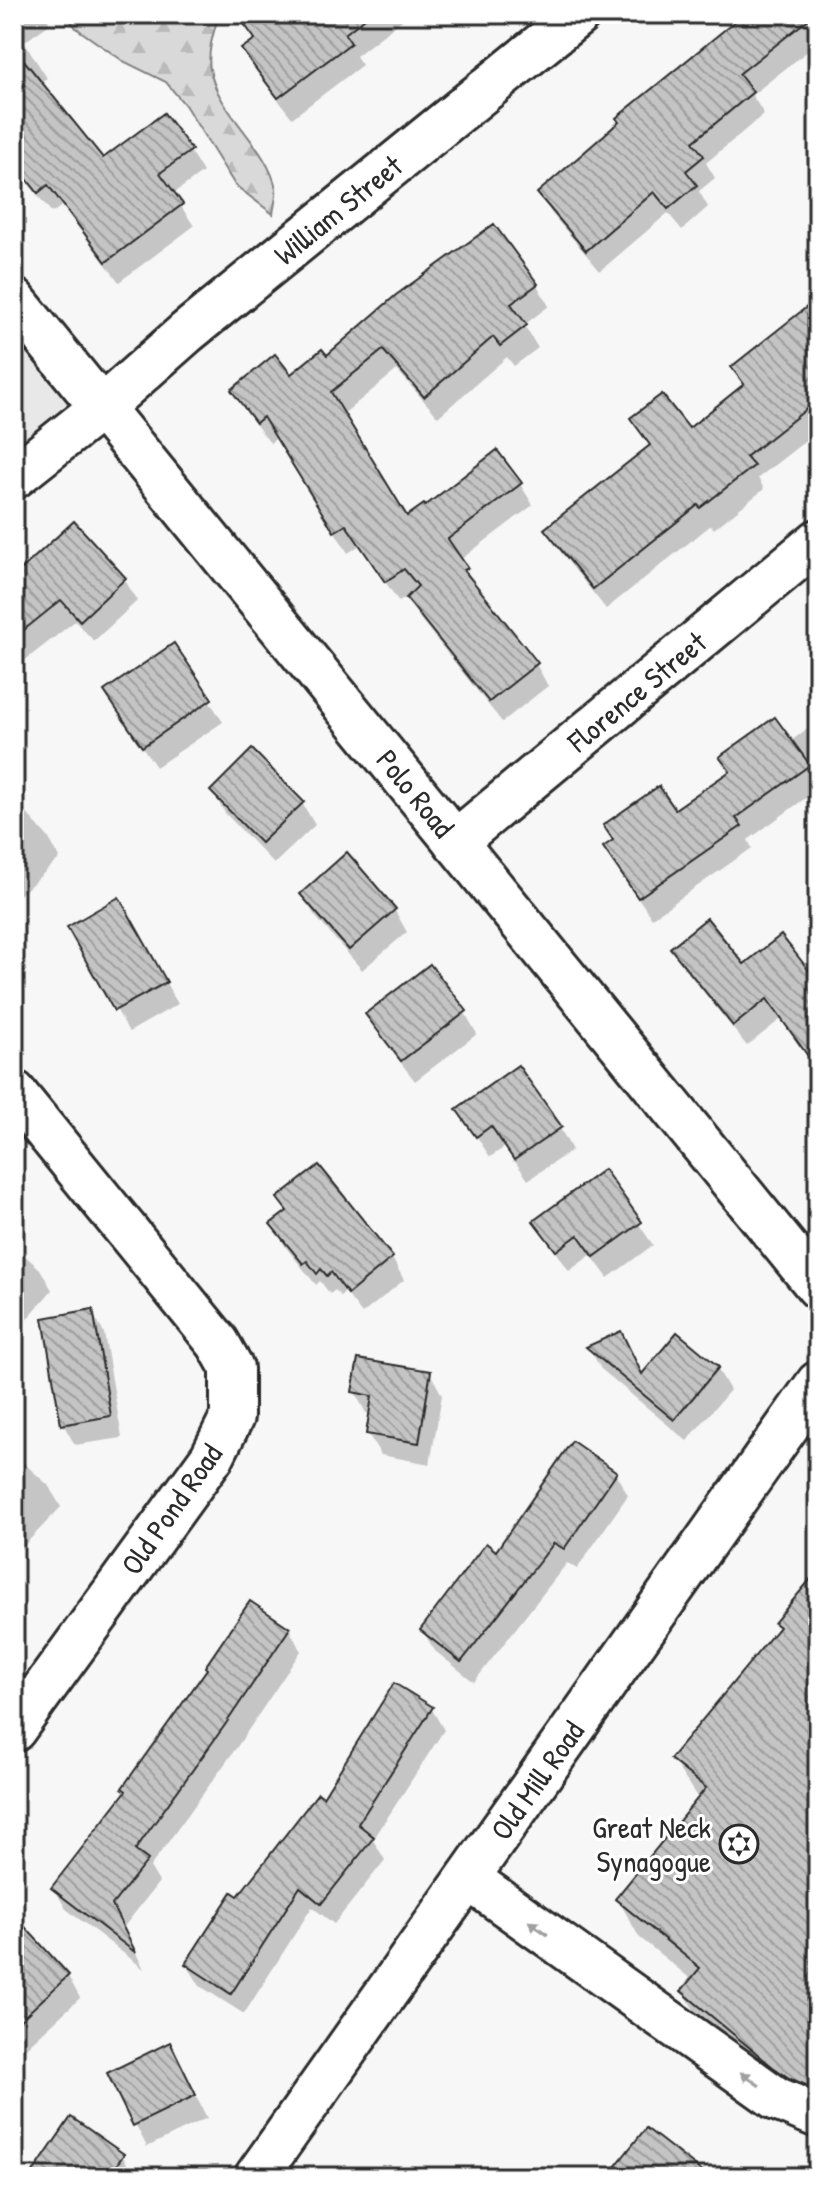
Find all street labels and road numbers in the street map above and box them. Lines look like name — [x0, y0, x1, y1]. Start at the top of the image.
street label: William Street — [265, 145, 411, 274]
street label: Florence Street — [558, 622, 715, 761]
street label: Polo Road — [368, 741, 464, 846]
street label: Old Pond Road — [111, 1435, 231, 1582]
street label: Old Mill Road — [481, 1713, 593, 1848]

